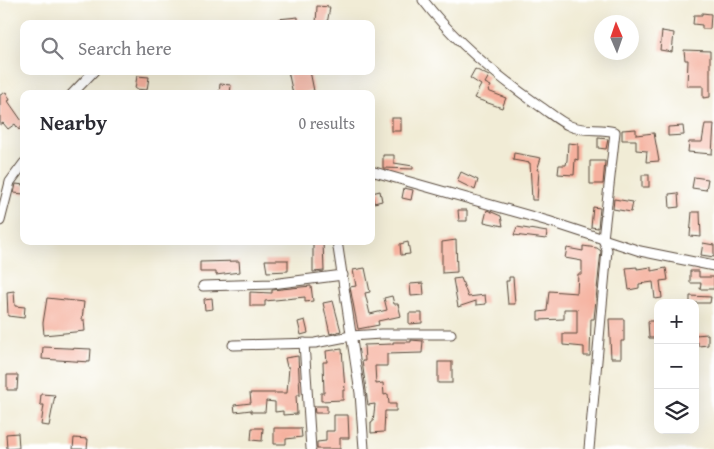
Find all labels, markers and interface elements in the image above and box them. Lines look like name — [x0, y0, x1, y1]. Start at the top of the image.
north arrow — [594, 15, 639, 60]
search box — [20, 20, 375, 75]
icon: search — [38, 34, 66, 62]
text: Search here — [78, 34, 172, 62]
text: Nearby — [40, 107, 107, 138]
text: 0 results — [298, 111, 355, 135]
map controls — [654, 299, 699, 434]
button: + — [654, 299, 699, 344]
button: − — [654, 344, 699, 389]
button: layers — [654, 389, 699, 434]

